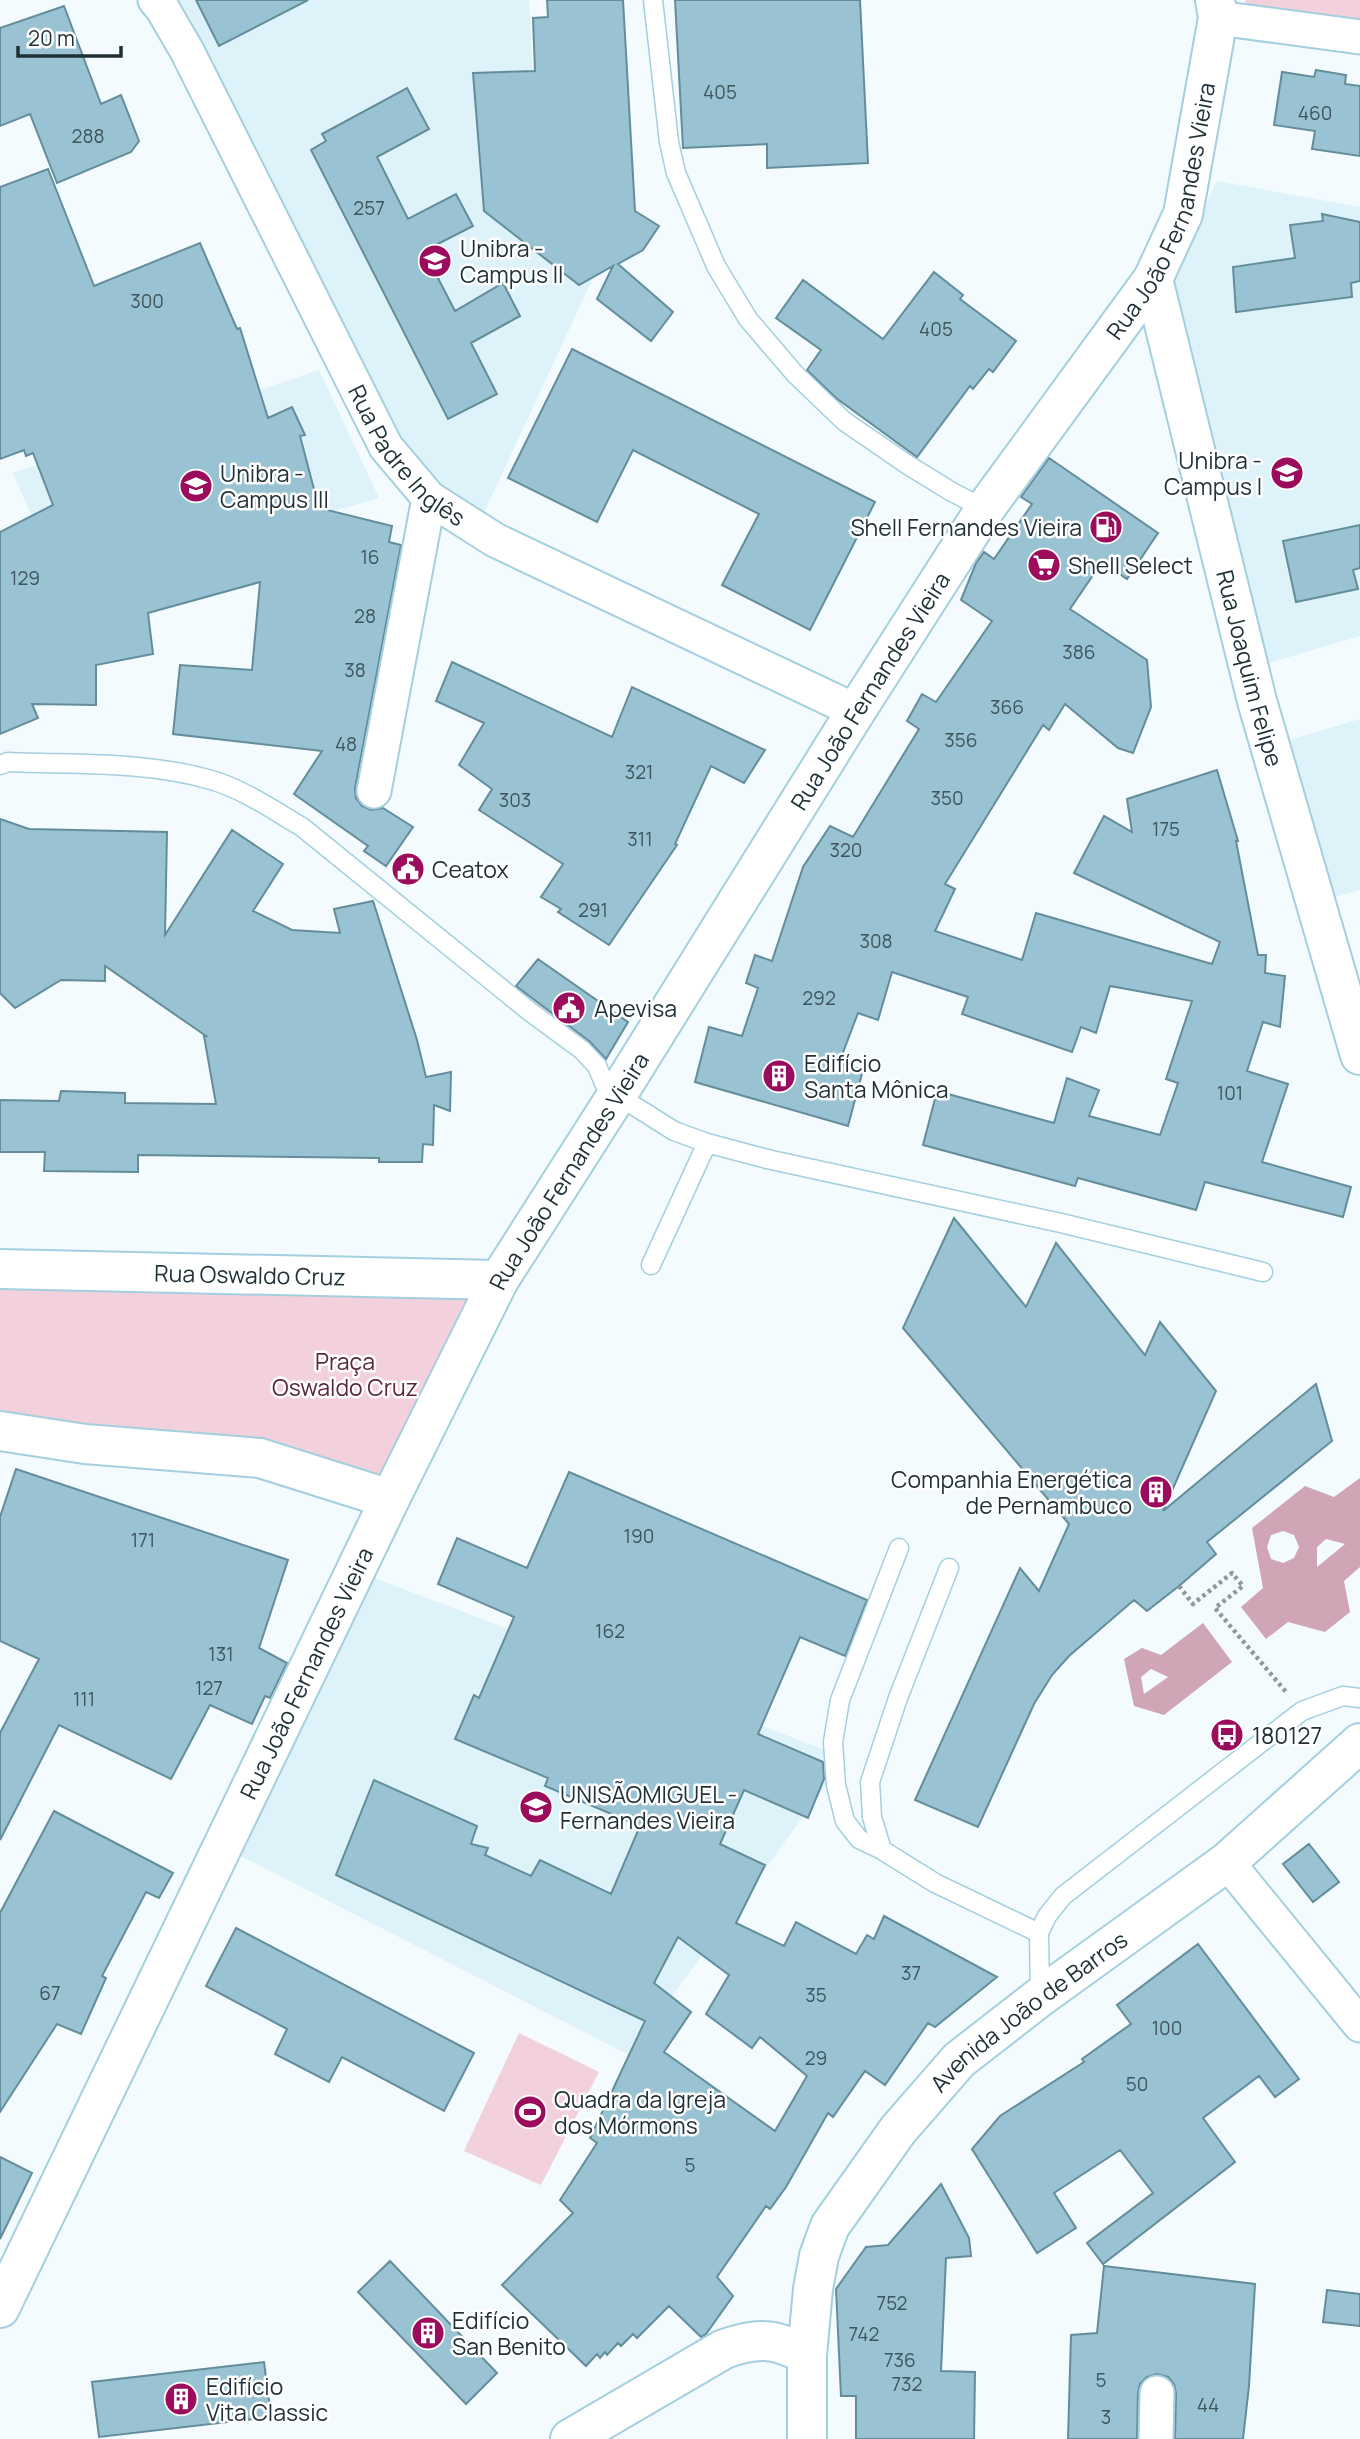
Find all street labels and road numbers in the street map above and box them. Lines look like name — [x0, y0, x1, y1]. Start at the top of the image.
street label: Rua João Fernandes Vieira — [1098, 80, 1222, 346]
street label: Rua Padre Inglês — [341, 379, 472, 533]
street label: Rua João Fernandes Vieira — [782, 565, 957, 816]
street label: Rua Joaquim Felipe — [1209, 566, 1291, 770]
street label: Rua João Fernandes Vieira — [481, 1046, 656, 1295]
street label: Rua Oswaldo Cruz — [154, 1256, 346, 1293]
street label: Rua João Fernandes Vieira — [232, 1542, 380, 1804]
street label: Avenida João de Barros — [922, 1923, 1134, 2099]

